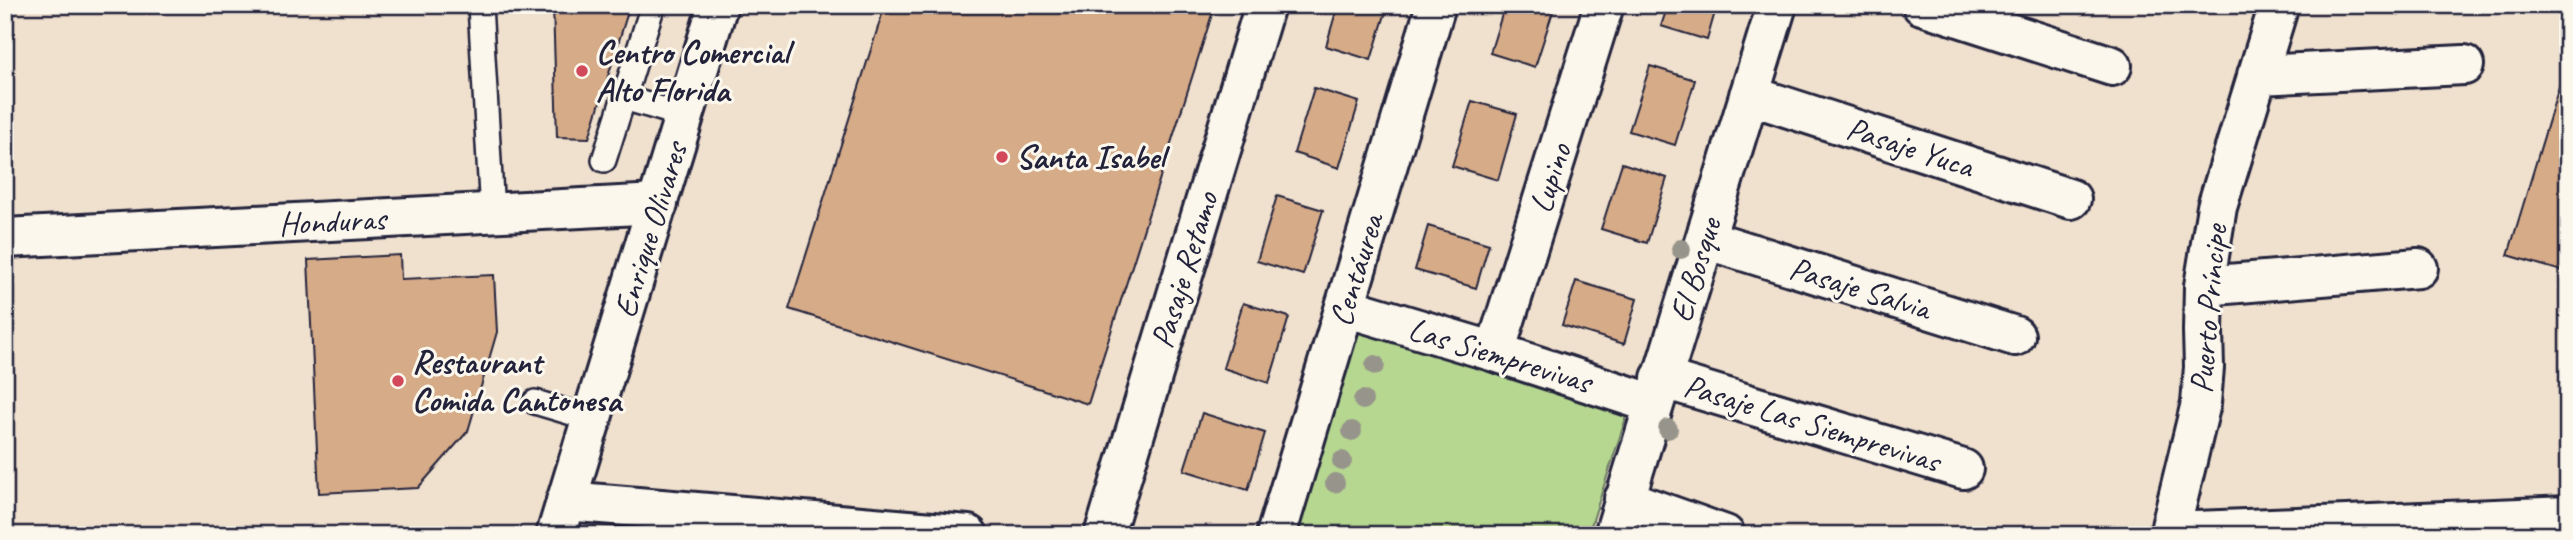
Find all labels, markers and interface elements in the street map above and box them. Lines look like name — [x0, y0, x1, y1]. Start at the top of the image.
place label: Centro Comercial Alto Florida — [596, 31, 795, 111]
marker: Centro Comercial Alto Florida — [574, 63, 590, 79]
street label: Pasaje Yuca — [1841, 107, 1980, 188]
street label: Enrique Olivares — [604, 135, 697, 322]
place label: Santa Isabel — [1016, 136, 1171, 178]
street label: Lupino — [1519, 137, 1581, 218]
marker: Santa Isabel — [994, 149, 1010, 165]
street label: Pasaje Retamo — [1140, 186, 1228, 353]
street label: Honduras — [278, 197, 389, 245]
street label: Centáurea — [1319, 207, 1394, 331]
street label: El Bosque — [1659, 211, 1731, 327]
street label: Puerto Príncipe — [2180, 221, 2236, 395]
street label: Pasaje Salvia — [1785, 247, 1938, 330]
street label: Las Siemprevivas — [1404, 307, 1599, 403]
place label: Restaurant Comida Cantonesa — [412, 341, 623, 421]
street label: Pasaje Las Siemprevivas — [1679, 364, 1948, 483]
marker: Restaurant Comida Cantonesa — [390, 373, 406, 389]

